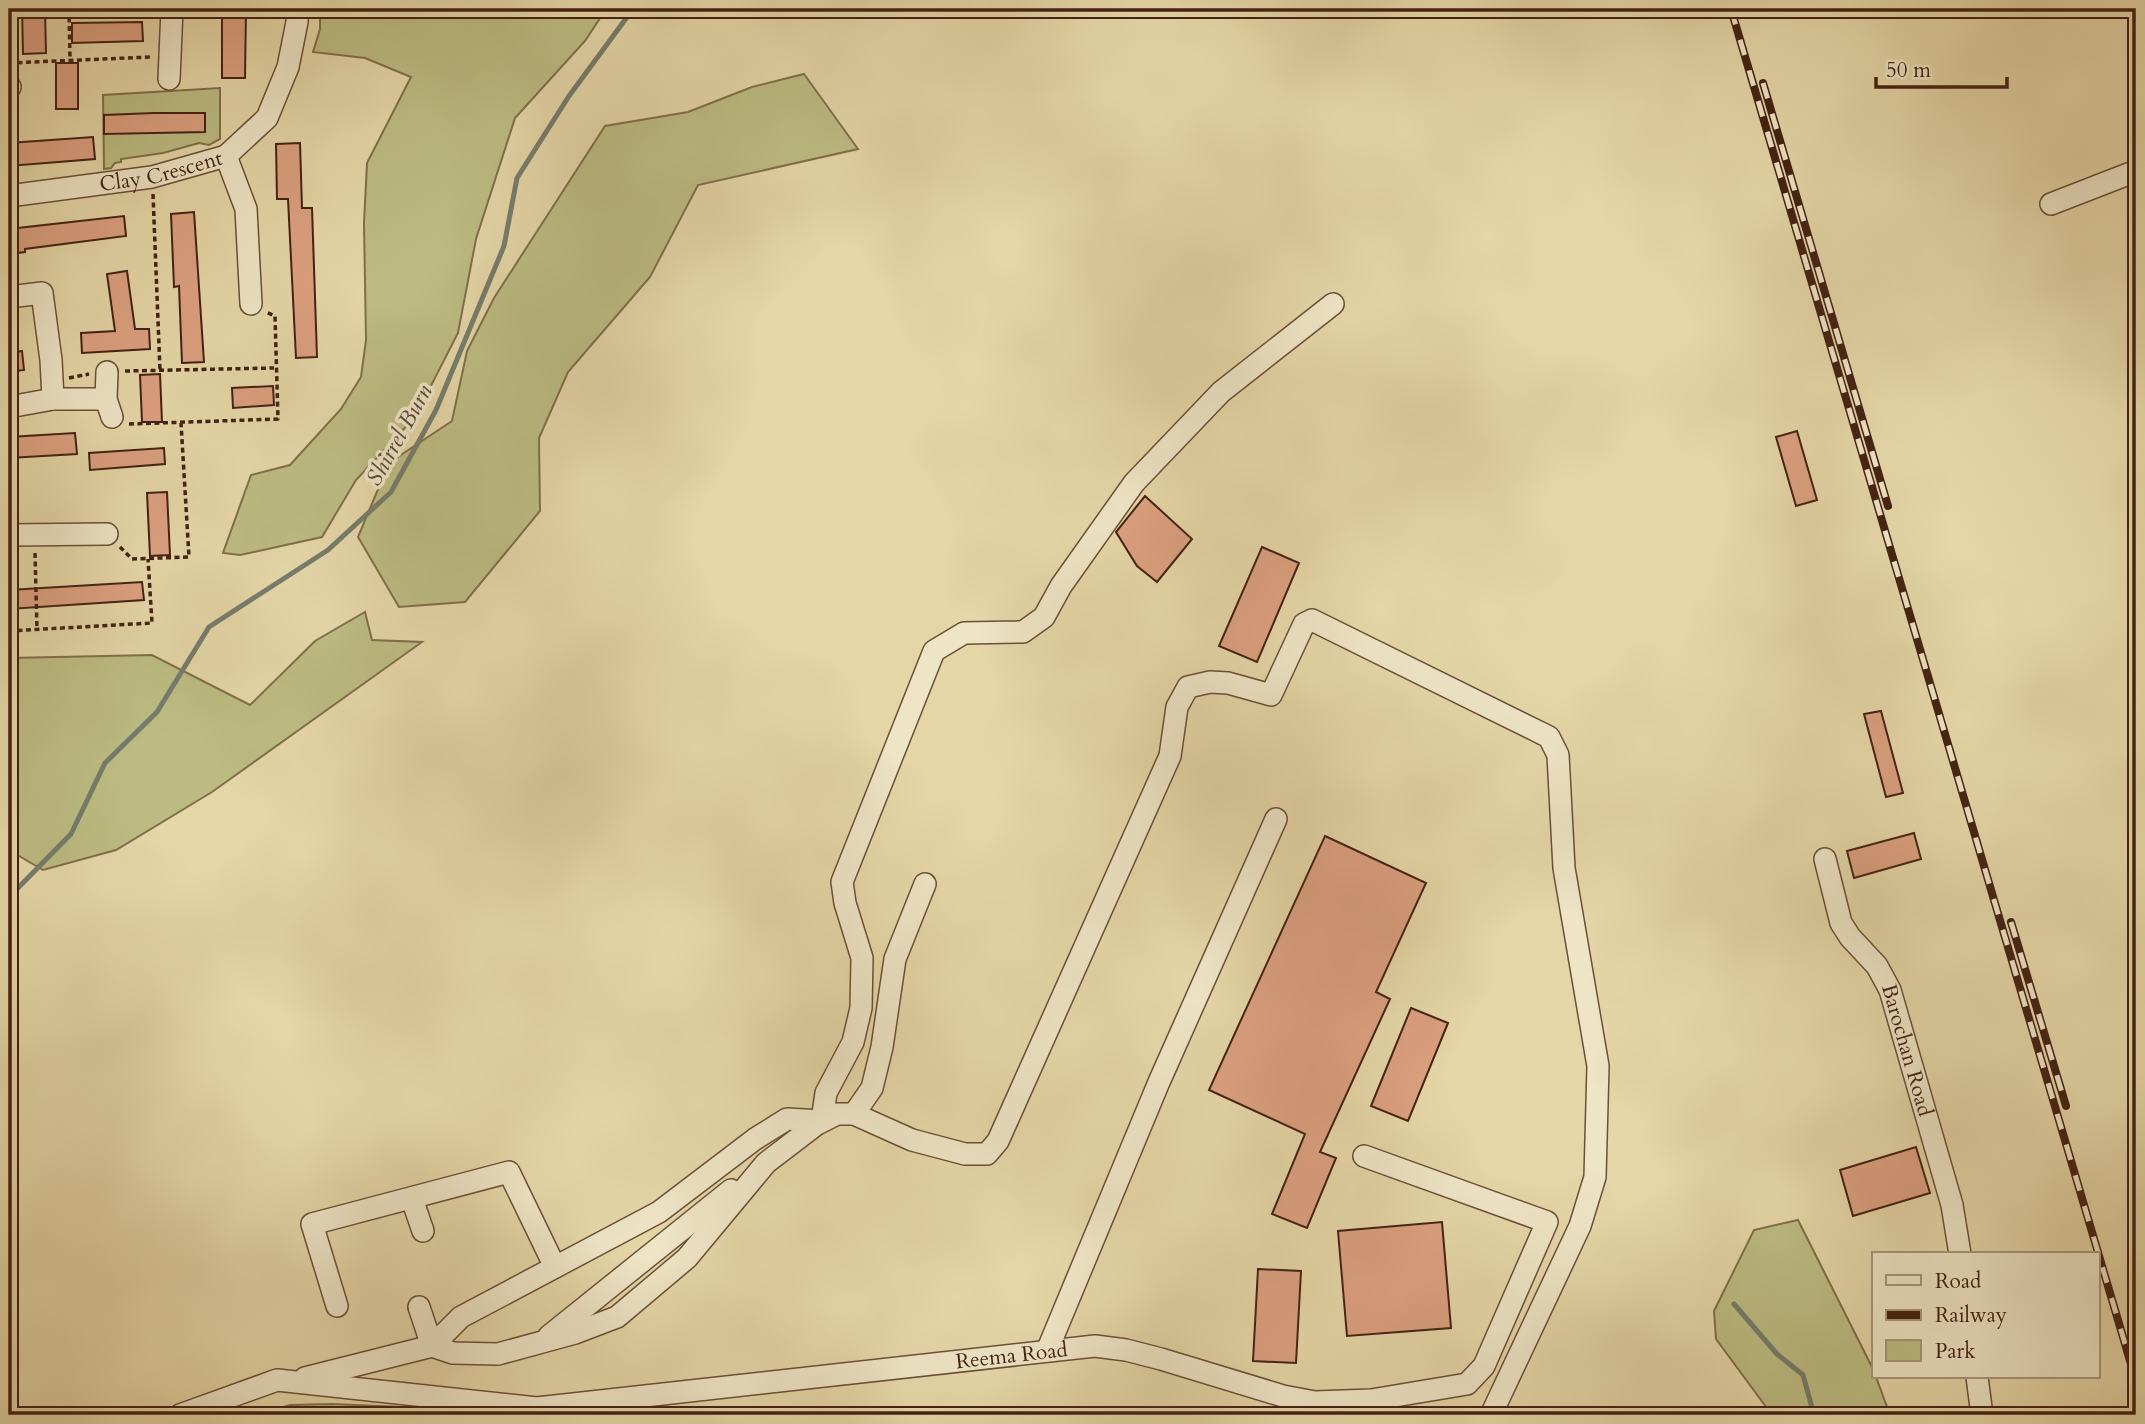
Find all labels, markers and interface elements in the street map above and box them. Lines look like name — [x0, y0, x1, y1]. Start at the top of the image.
scale bar — [1876, 46, 2007, 90]
text: 50 m — [1886, 56, 1931, 85]
street label: Clay Crescent — [98, 143, 226, 198]
water label: Shirrel Burn — [358, 378, 440, 491]
street label: Barochan Road — [1874, 981, 1940, 1120]
legend — [1872, 1252, 2100, 1378]
text: Road — [1935, 1267, 1981, 1296]
text: Railway — [1935, 1301, 2007, 1330]
street label: Reema Road — [954, 1335, 1069, 1376]
text: Park — [1935, 1337, 1976, 1366]

